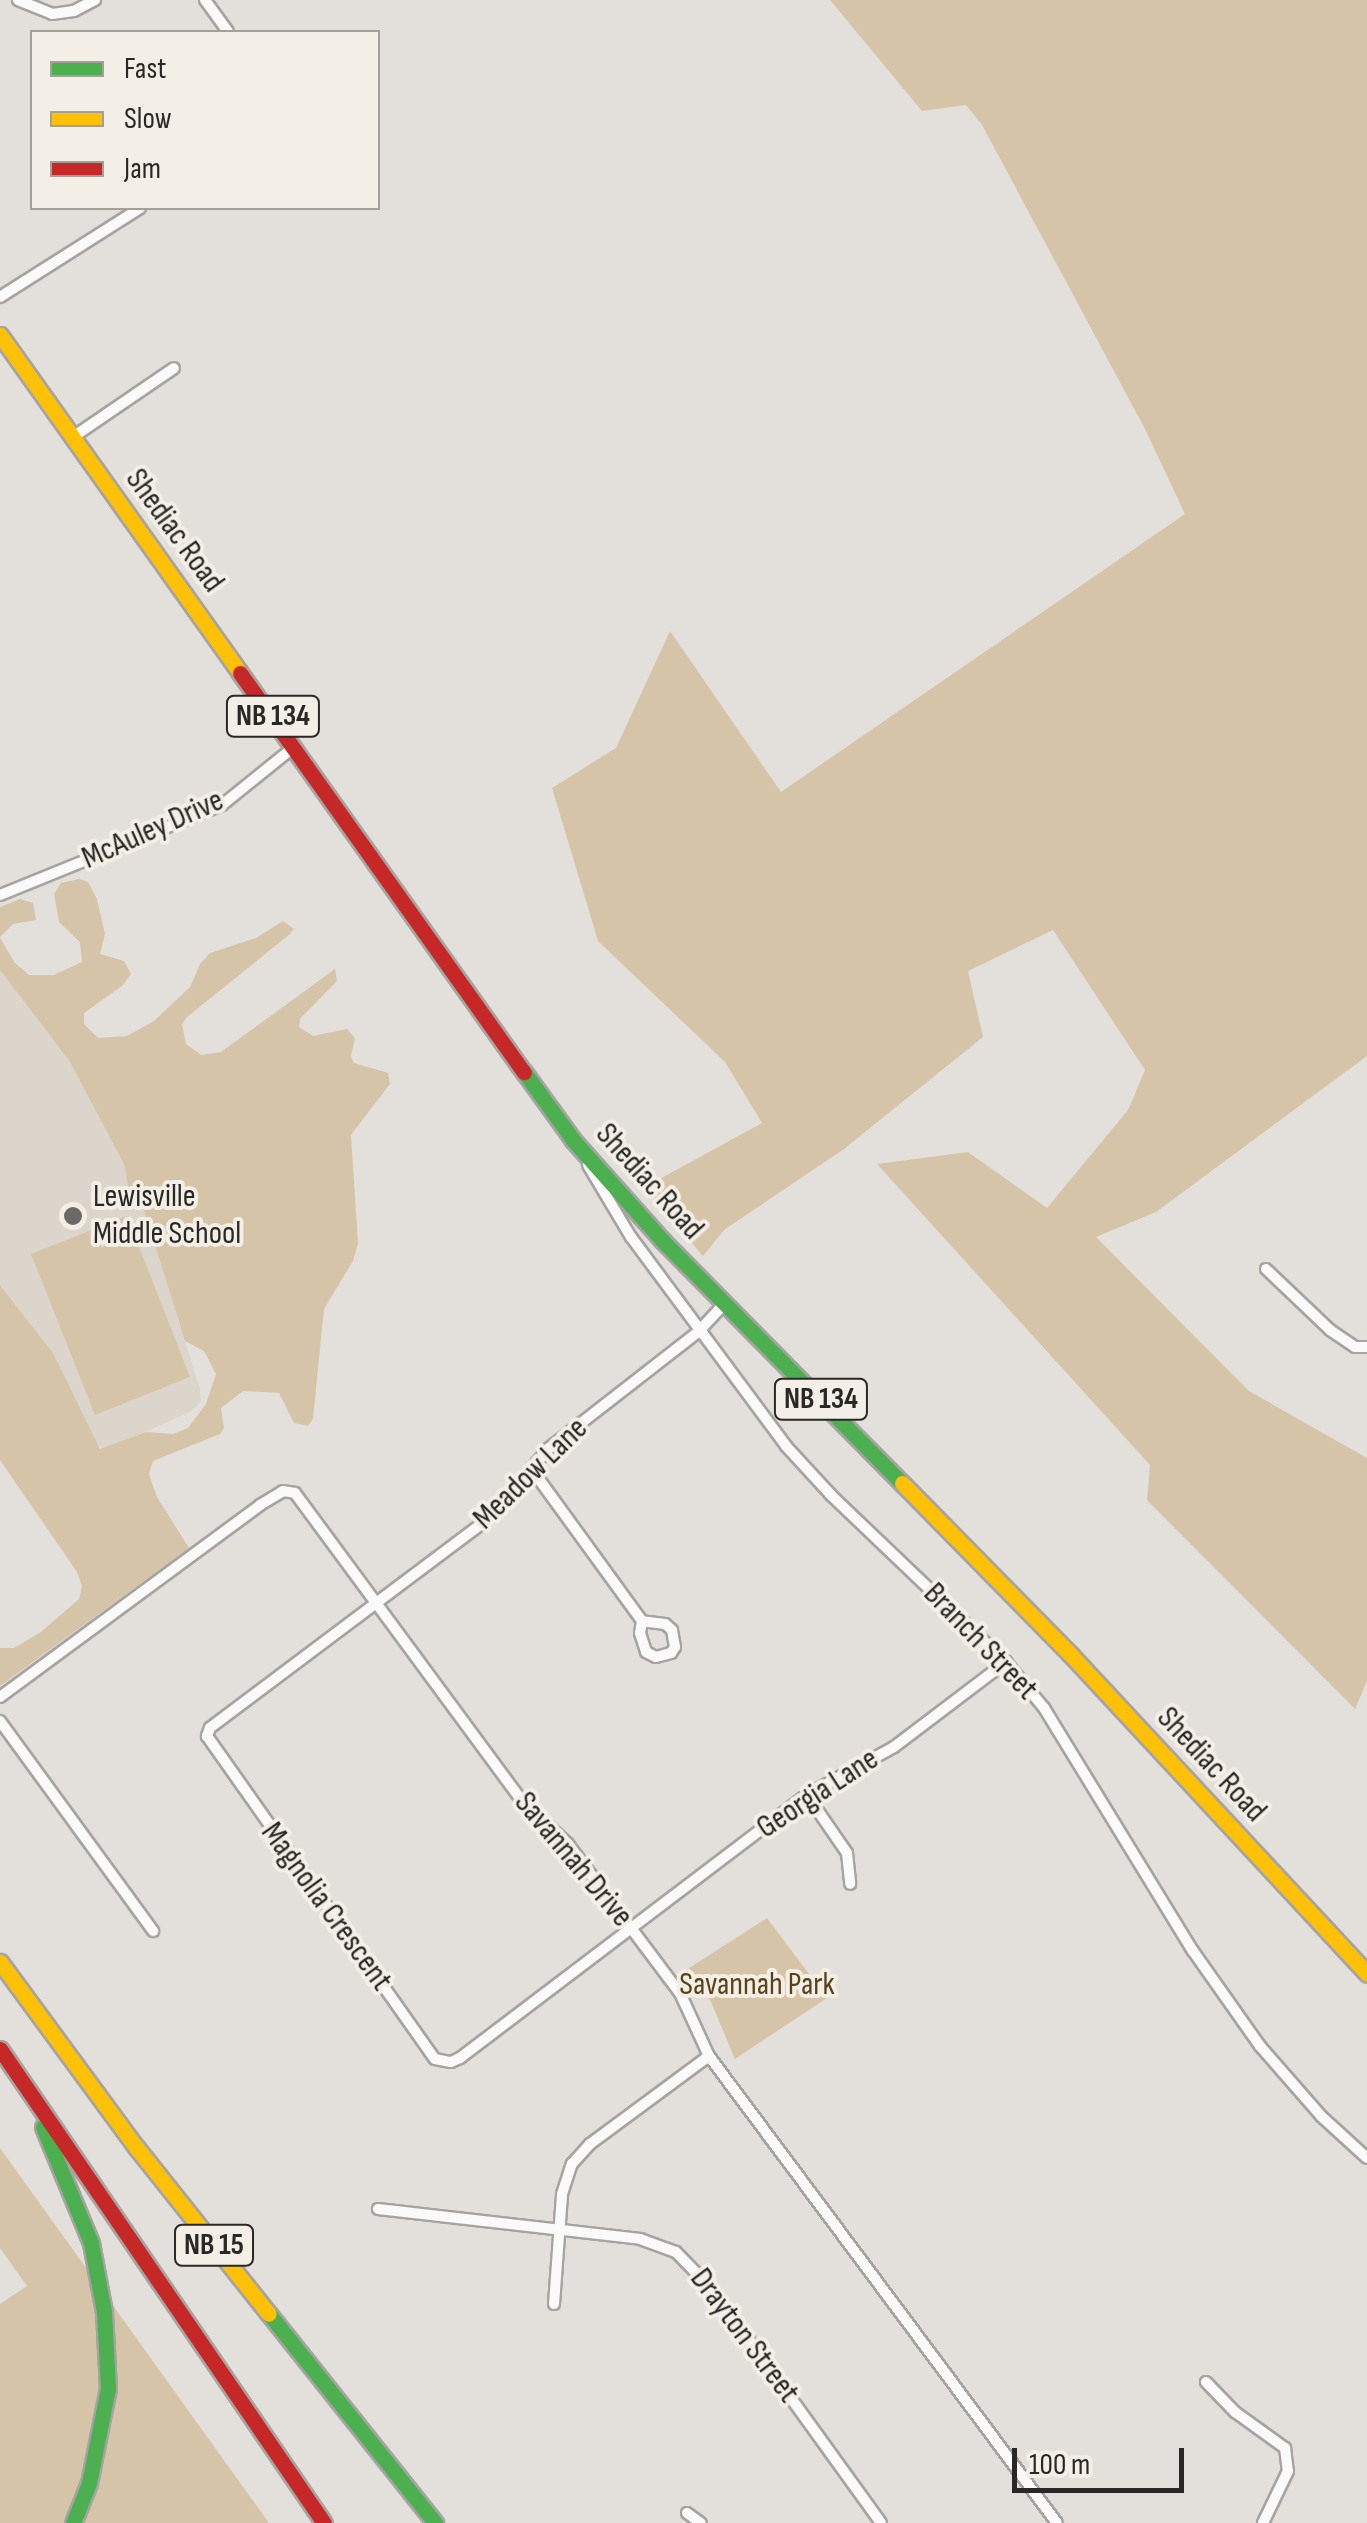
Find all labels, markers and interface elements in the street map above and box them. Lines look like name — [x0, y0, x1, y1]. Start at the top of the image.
legend — [30, 30, 380, 210]
text: Fast — [124, 51, 166, 87]
text: Slow — [124, 101, 172, 137]
text: Jam — [124, 151, 161, 187]
street label: Shediac Road — [116, 462, 232, 600]
road number: NB 134 — [226, 691, 320, 741]
street label: McAuley Drive — [76, 782, 230, 878]
street label: Shediac Road — [587, 1116, 711, 1248]
place label: Lewisville Middle School — [93, 1179, 241, 1254]
marker: Lewisville Middle School — [62, 1205, 84, 1227]
road number: NB 134 — [774, 1374, 868, 1424]
street label: Meadow Lane — [466, 1410, 596, 1538]
street label: Branch Street — [915, 1575, 1045, 1709]
street label: Shediac Road — [1148, 1700, 1274, 1830]
street label: Georgia Lane — [750, 1740, 886, 1848]
street label: Savannah Drive — [505, 1785, 641, 1935]
street label: Magnolia Crescent — [252, 1815, 400, 1999]
park label: Savannah Park — [679, 1966, 835, 2004]
road number: NB 15 — [174, 2220, 254, 2270]
street label: Drayton Street — [681, 2261, 807, 2411]
scale bar — [1017, 2428, 1190, 2490]
text: 100 m — [1029, 2447, 1090, 2483]

